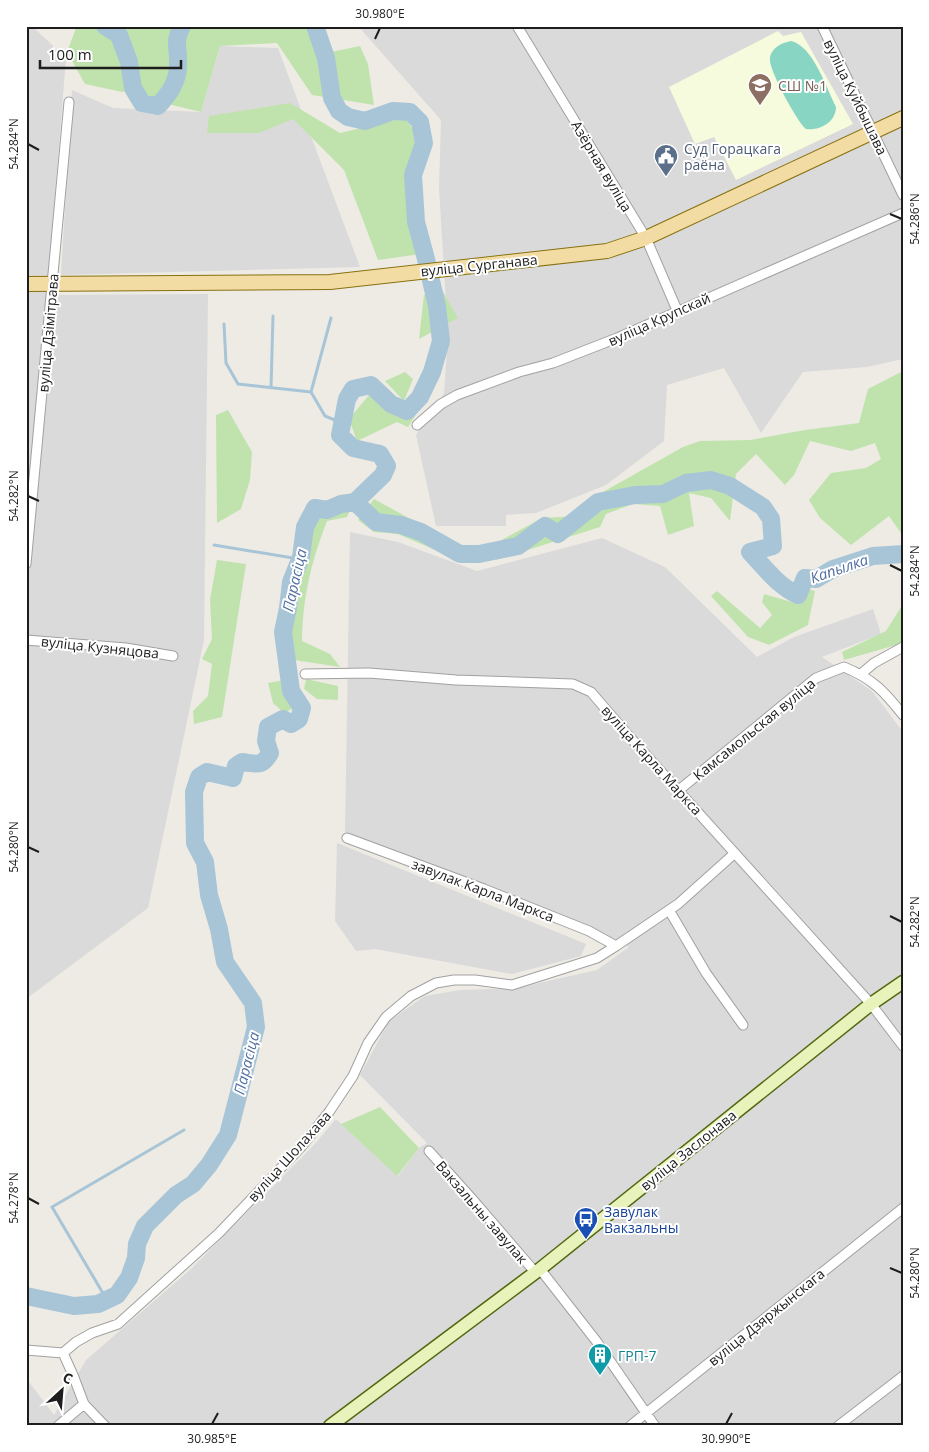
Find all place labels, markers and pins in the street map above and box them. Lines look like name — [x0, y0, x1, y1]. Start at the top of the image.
school or university icon: СШ №1 — [747, 72, 773, 106]
place label: СШ №1 — [778, 76, 827, 95]
place label: Суд Горацкага раёна — [684, 139, 781, 174]
public building icon: Суд Горацкага раёна — [653, 143, 679, 177]
place label: Завулак Вакзальны — [604, 1202, 678, 1237]
bus stop icon: Завулак Вакзальны — [573, 1206, 599, 1240]
building icon: ГРП-7 — [587, 1342, 613, 1376]
place label: ГРП-7 — [618, 1346, 656, 1365]

